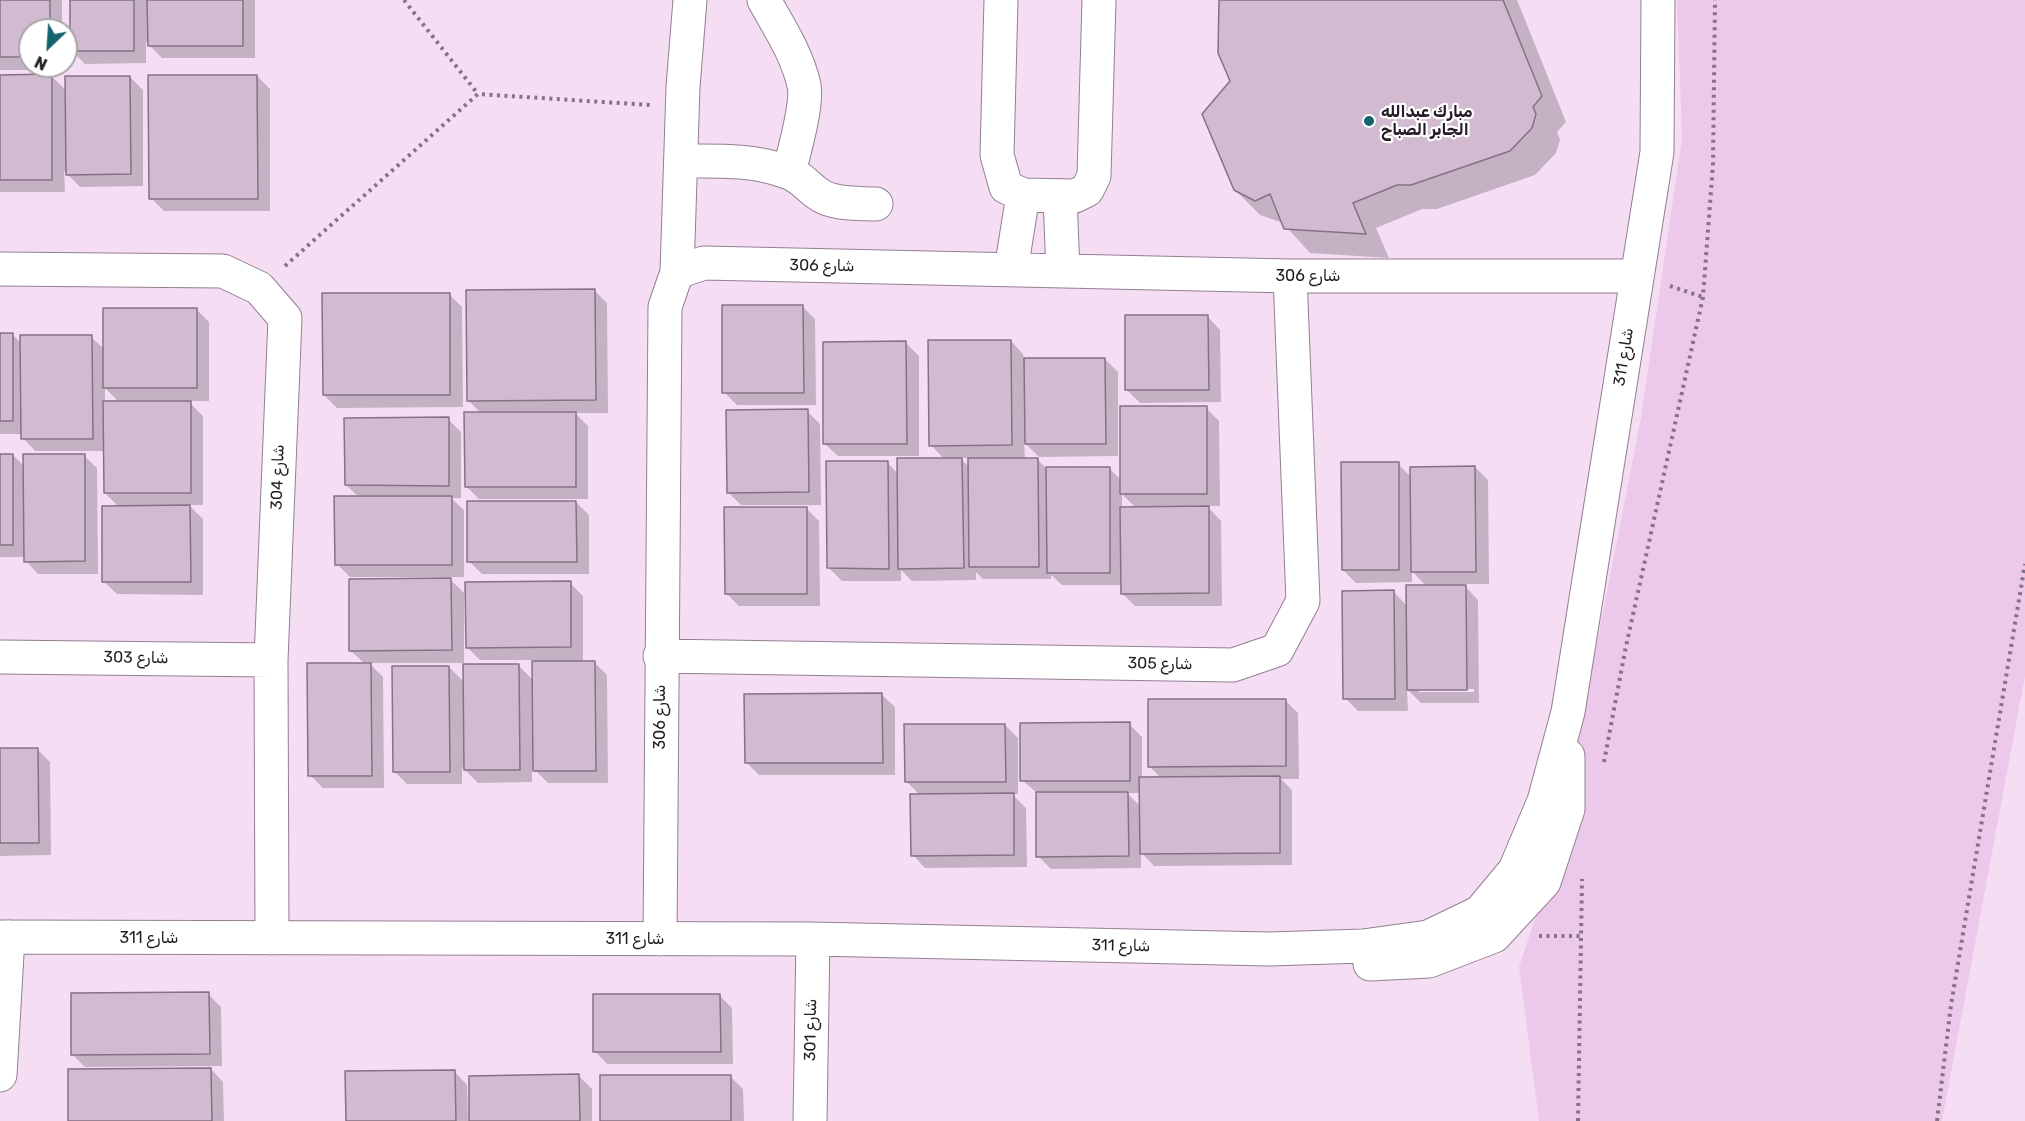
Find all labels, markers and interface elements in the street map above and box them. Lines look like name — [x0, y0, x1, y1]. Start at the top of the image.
north arrow — [18, 18, 78, 78]
text: N — [32, 52, 50, 74]
place label: مبارك عبدالله الجابر الصباح — [1381, 102, 1473, 140]
marker: مبارك عبدالله الجابر الصباح — [1362, 114, 1376, 128]
street label: شارع 306 — [789, 256, 855, 276]
street label: شارع 306 — [1275, 266, 1341, 286]
street label: شارع 311 — [1610, 326, 1638, 388]
street label: شارع 304 — [267, 444, 289, 510]
street label: شارع 303 — [103, 648, 169, 668]
street label: شارع 305 — [1127, 654, 1193, 674]
street label: شارع 306 — [650, 684, 670, 750]
street label: شارع 311 — [120, 928, 178, 948]
street label: شارع 311 — [606, 929, 664, 949]
street label: شارع 311 — [1091, 936, 1151, 956]
street label: شارع 301 — [801, 999, 821, 1061]

